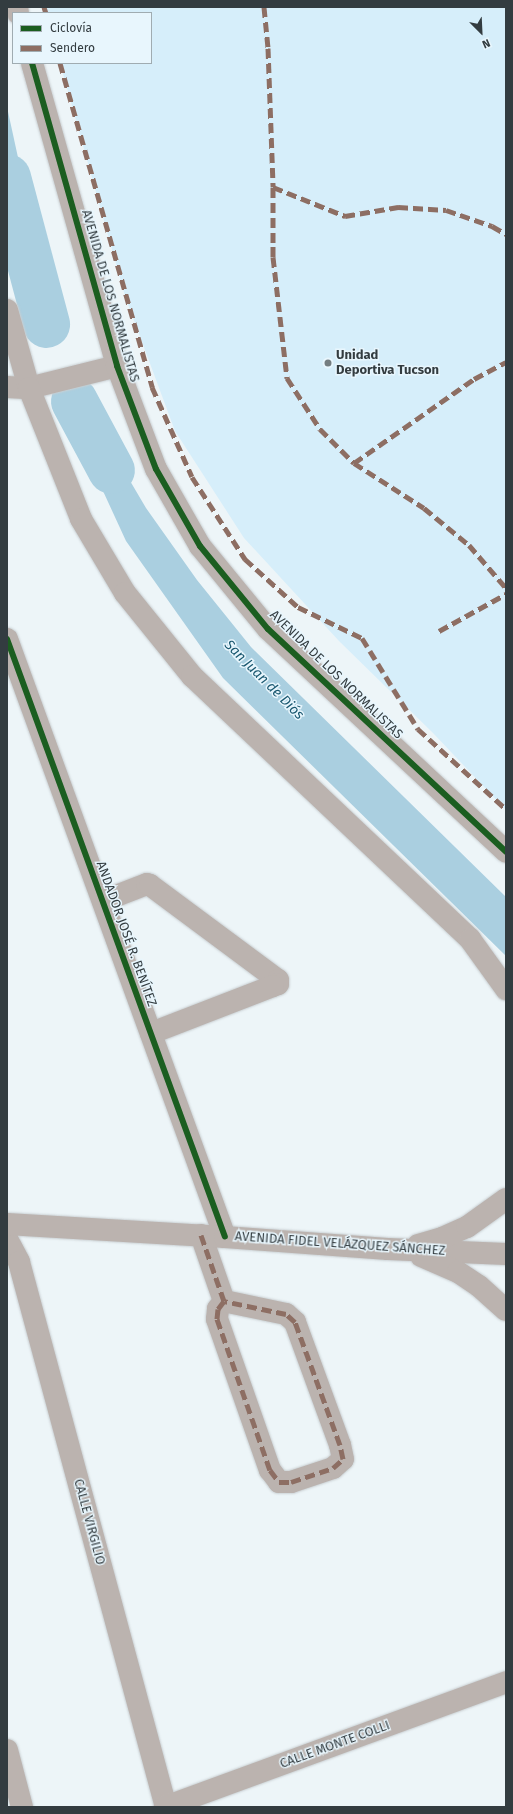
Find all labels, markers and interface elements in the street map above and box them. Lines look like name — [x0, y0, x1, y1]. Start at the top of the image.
legend — [12, 12, 152, 64]
north arrow — [461, 12, 501, 52]
text: Ciclovía — [50, 21, 92, 35]
text: N — [480, 36, 492, 51]
text: Sendero — [50, 41, 95, 55]
street label: AVENIDA DE LOS NORMALISTAS — [78, 208, 142, 384]
place label: Unidad Deportiva Tucson — [336, 348, 439, 379]
marker: Unidad Deportiva Tucson — [323, 358, 333, 368]
street label: AVENIDA DE LOS NORMALISTAS — [266, 607, 406, 743]
water label: San Juan de Diós — [221, 637, 307, 723]
street label: ANDADOR JOSÉ R. BENÍTEZ — [92, 859, 160, 1009]
street label: AVENIDA FIDEL VELÁZQUEZ SÁNCHEZ — [234, 1229, 446, 1259]
street label: CALLE VIRGILIO — [70, 1477, 108, 1567]
street label: CALLE MONTE COLLI — [278, 1718, 392, 1772]

